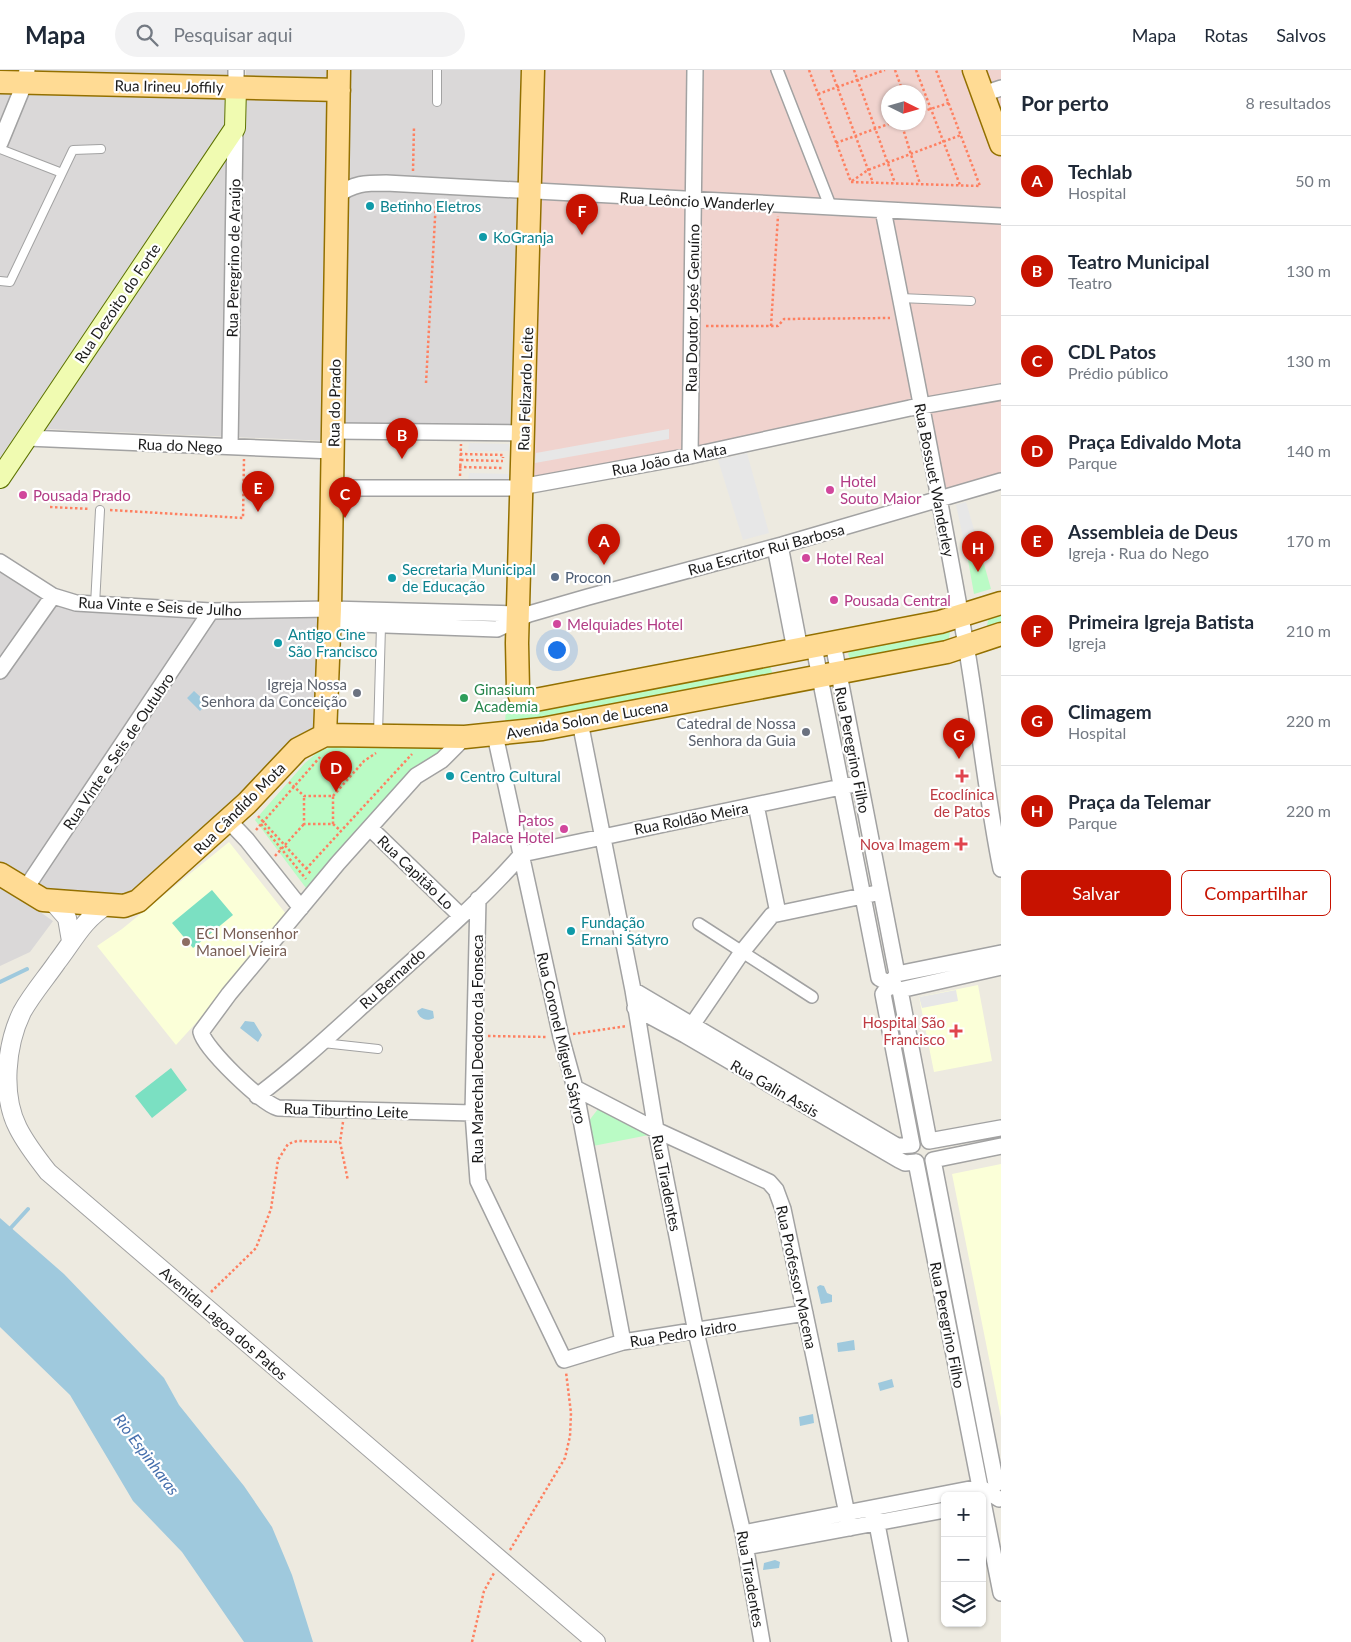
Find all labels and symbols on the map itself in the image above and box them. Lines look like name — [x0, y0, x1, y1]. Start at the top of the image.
street label: Rua Irineu Joffily — [114, 76, 224, 96]
north arrow — [881, 85, 926, 130]
street label: Rua Peregrino de Araújo — [223, 178, 243, 338]
street label: Rua Leôncio Wanderley — [619, 188, 775, 214]
pin: F — [566, 194, 598, 235]
place label: Betinho Eletros — [380, 197, 481, 215]
marker: Betinho Eletros — [364, 200, 376, 212]
street label: Rua Doutor José Genuíno — [682, 224, 702, 392]
place label: KoGranja — [493, 228, 554, 246]
marker: KoGranja — [477, 231, 489, 243]
street label: Rua Dezoito do Forte — [70, 240, 164, 366]
street label: Rua Felizardo Leite — [514, 327, 536, 451]
street label: Rua do Prado — [324, 359, 344, 447]
street label: Rua Bossuet Wanderley — [911, 402, 959, 559]
pin: B — [386, 418, 418, 459]
street label: Rua do Nego — [137, 435, 223, 455]
street label: Rua João da Mata — [610, 439, 728, 479]
pin: E — [242, 471, 274, 512]
place label: Hotel Souto Maior — [840, 472, 922, 507]
pin: C — [329, 477, 361, 518]
marker: Hotel Souto Maior — [824, 484, 836, 496]
place label: Pousada Prado — [33, 486, 131, 504]
marker: Pousada Prado — [17, 489, 29, 501]
street label: Rua Escritor Rui Barbosa — [686, 519, 846, 579]
pin: A — [588, 524, 620, 565]
pin: H — [962, 531, 994, 572]
place label: Hotel Real — [816, 549, 884, 567]
marker: Hotel Real — [800, 552, 812, 564]
place label: Secretaria Municipal de Educação — [402, 560, 536, 595]
place label: Procon — [565, 568, 611, 586]
marker: Procon — [549, 571, 561, 583]
marker: Secretaria Municipal de Educação — [386, 572, 398, 584]
place label: Pousada Central — [844, 591, 951, 609]
street label: Rua Vinte e Seis de Julho — [78, 593, 242, 619]
marker: Pousada Central — [828, 594, 840, 606]
place label: Melquiades Hotel — [567, 615, 683, 633]
marker: Melquiades Hotel — [551, 618, 563, 630]
place label: Antigo Cine São Francisco — [288, 625, 378, 660]
marker: Antigo Cine São Francisco — [272, 637, 284, 649]
your location — [544, 637, 570, 663]
street label: Rua Vinte e Seis de Outubro — [59, 669, 177, 833]
place label: Igreja Nossa Senhora da Conceição — [201, 675, 347, 710]
place label: Ginasium Academia — [474, 680, 538, 715]
street label: Rua Peregrino Filho — [832, 685, 874, 815]
marker: Igreja Nossa Senhora da Conceição — [351, 687, 363, 699]
marker: Ginasium Academia — [458, 692, 470, 704]
street label: Avenida Solon de Lucena — [505, 696, 669, 742]
place label: Catedral de Nossa Senhora da Guia — [676, 714, 796, 749]
pin: G — [943, 718, 975, 759]
marker: Catedral de Nossa Senhora da Guia — [800, 726, 812, 738]
pin: D — [320, 751, 352, 792]
street label: Rua Cândido Mota — [189, 758, 289, 858]
place label: Centro Cultural — [460, 767, 561, 785]
marker: Ecoclínica de Patos — [955, 769, 969, 783]
marker: Centro Cultural — [444, 770, 456, 782]
place label: Ecoclínica de Patos — [930, 785, 994, 820]
street label: Rua Roldão Meira — [632, 798, 750, 838]
place label: Patos Palace Hotel — [472, 811, 554, 846]
marker: Patos Palace Hotel — [558, 823, 570, 835]
street label: Rua Capitão Lo — [374, 831, 458, 913]
place label: Nova Imagem — [860, 835, 950, 853]
marker: Nova Imagem — [954, 837, 968, 851]
place label: Fundação Ernani Sátyro — [581, 913, 669, 948]
place label: ECI Monsenhor Manoel Vieira — [196, 924, 299, 959]
marker: Fundação Ernani Sátyro — [565, 925, 577, 937]
street label: Rua Marechal Deodoro da Fonseca — [468, 935, 486, 1163]
marker: ECI Monsenhor Manoel Vieira — [180, 936, 192, 948]
street label: Ru Bernardo — [355, 944, 429, 1012]
street label: Rua Coronel Miguel Sátyro — [533, 950, 591, 1126]
place label: Hospital São Francisco — [863, 1013, 945, 1048]
marker: Hospital São Francisco — [949, 1024, 963, 1038]
street label: Rua Galin Assis — [728, 1055, 822, 1121]
street label: Rua Tiburtino Leite — [283, 1099, 409, 1121]
street label: Rua Tiradentes — [649, 1133, 685, 1233]
street label: Rua Professor Macena — [773, 1204, 821, 1350]
street label: Rua Peregrino Filho — [927, 1260, 969, 1390]
street label: Avenida Lagoa dos Patos — [157, 1263, 291, 1383]
street label: Rua Pedro Izidro — [628, 1316, 738, 1350]
water label: Rio Espinharas — [110, 1410, 184, 1499]
street label: Rua Tiradentes — [734, 1529, 768, 1629]

